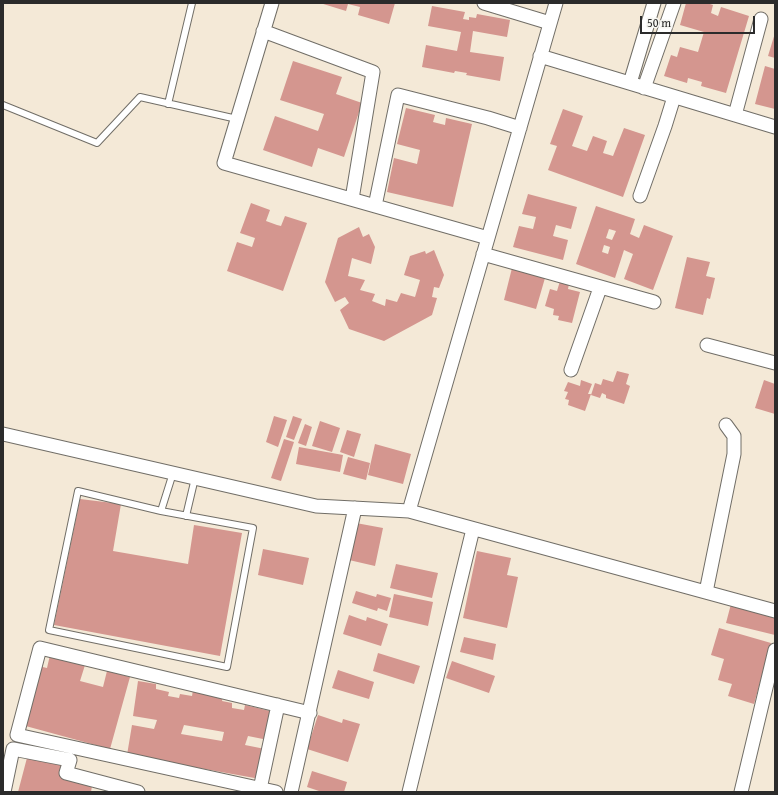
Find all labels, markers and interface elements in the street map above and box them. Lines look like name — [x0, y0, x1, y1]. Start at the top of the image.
scale bar — [642, 8, 757, 34]
text: 50 m — [647, 14, 671, 31]

